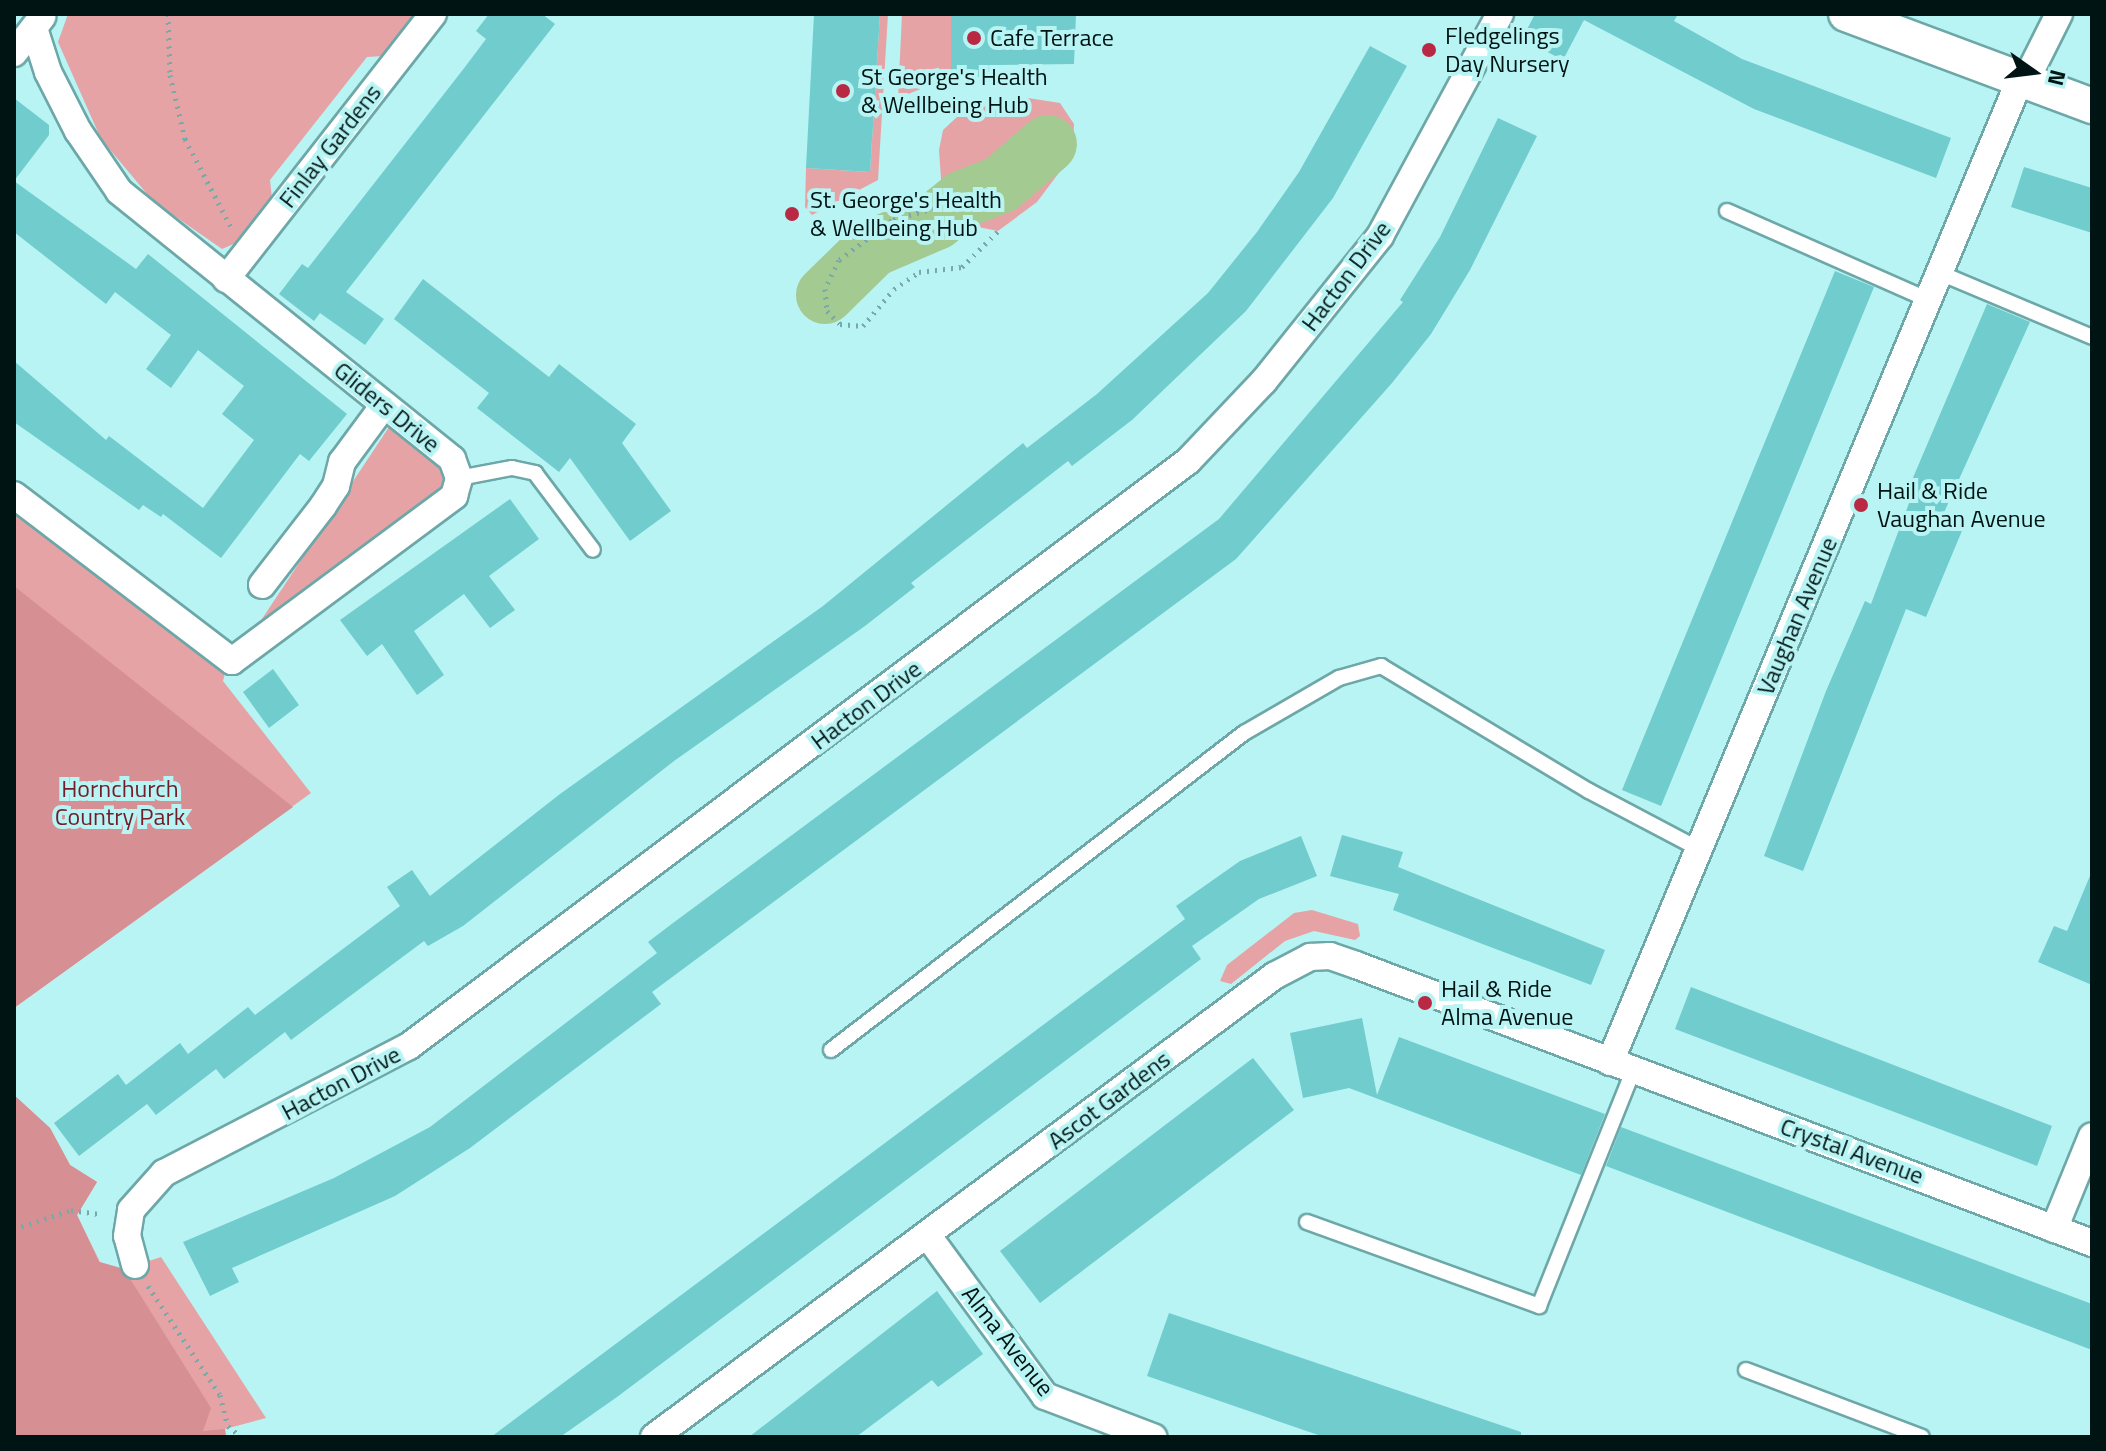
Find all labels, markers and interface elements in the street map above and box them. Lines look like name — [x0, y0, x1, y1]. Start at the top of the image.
place label: Fledgelings Day Nursery — [1445, 22, 1570, 78]
place label: Cafe Terrace — [990, 24, 1114, 52]
marker: Cafe Terrace — [965, 29, 983, 47]
north arrow — [1994, 32, 2074, 112]
marker: Fledgelings Day Nursery — [1420, 41, 1438, 59]
place label: St George's Health & Wellbeing Hub — [861, 63, 1048, 119]
text: N — [2039, 66, 2076, 89]
street label: Finlay Gardens — [273, 79, 387, 213]
marker: St George's Health & Wellbeing Hub — [832, 80, 854, 102]
place label: St. George's Health & Wellbeing Hub — [810, 186, 1002, 242]
marker: St. George's Health & Wellbeing Hub — [781, 203, 803, 225]
street label: Hacton Drive — [1295, 215, 1397, 337]
street label: Gliders Drive — [328, 356, 446, 458]
place label: Hail & Ride Vaughan Avenue — [1877, 477, 2046, 533]
marker: Hail & Ride Vaughan Avenue — [1852, 496, 1870, 514]
street label: Vaughan Avenue — [1751, 533, 1843, 699]
street label: Hacton Drive — [805, 654, 927, 756]
park label: Hornchurch Country Park — [55, 775, 185, 831]
place label: Hail & Ride Alma Avenue — [1441, 975, 1573, 1031]
marker: Hail & Ride Alma Avenue — [1416, 994, 1434, 1012]
street label: Hacton Drive — [277, 1040, 405, 1126]
street label: Ascot Gardens — [1042, 1045, 1176, 1155]
street label: Crystal Avenue — [1777, 1112, 1927, 1190]
street label: Alma Avenue — [956, 1280, 1060, 1402]

